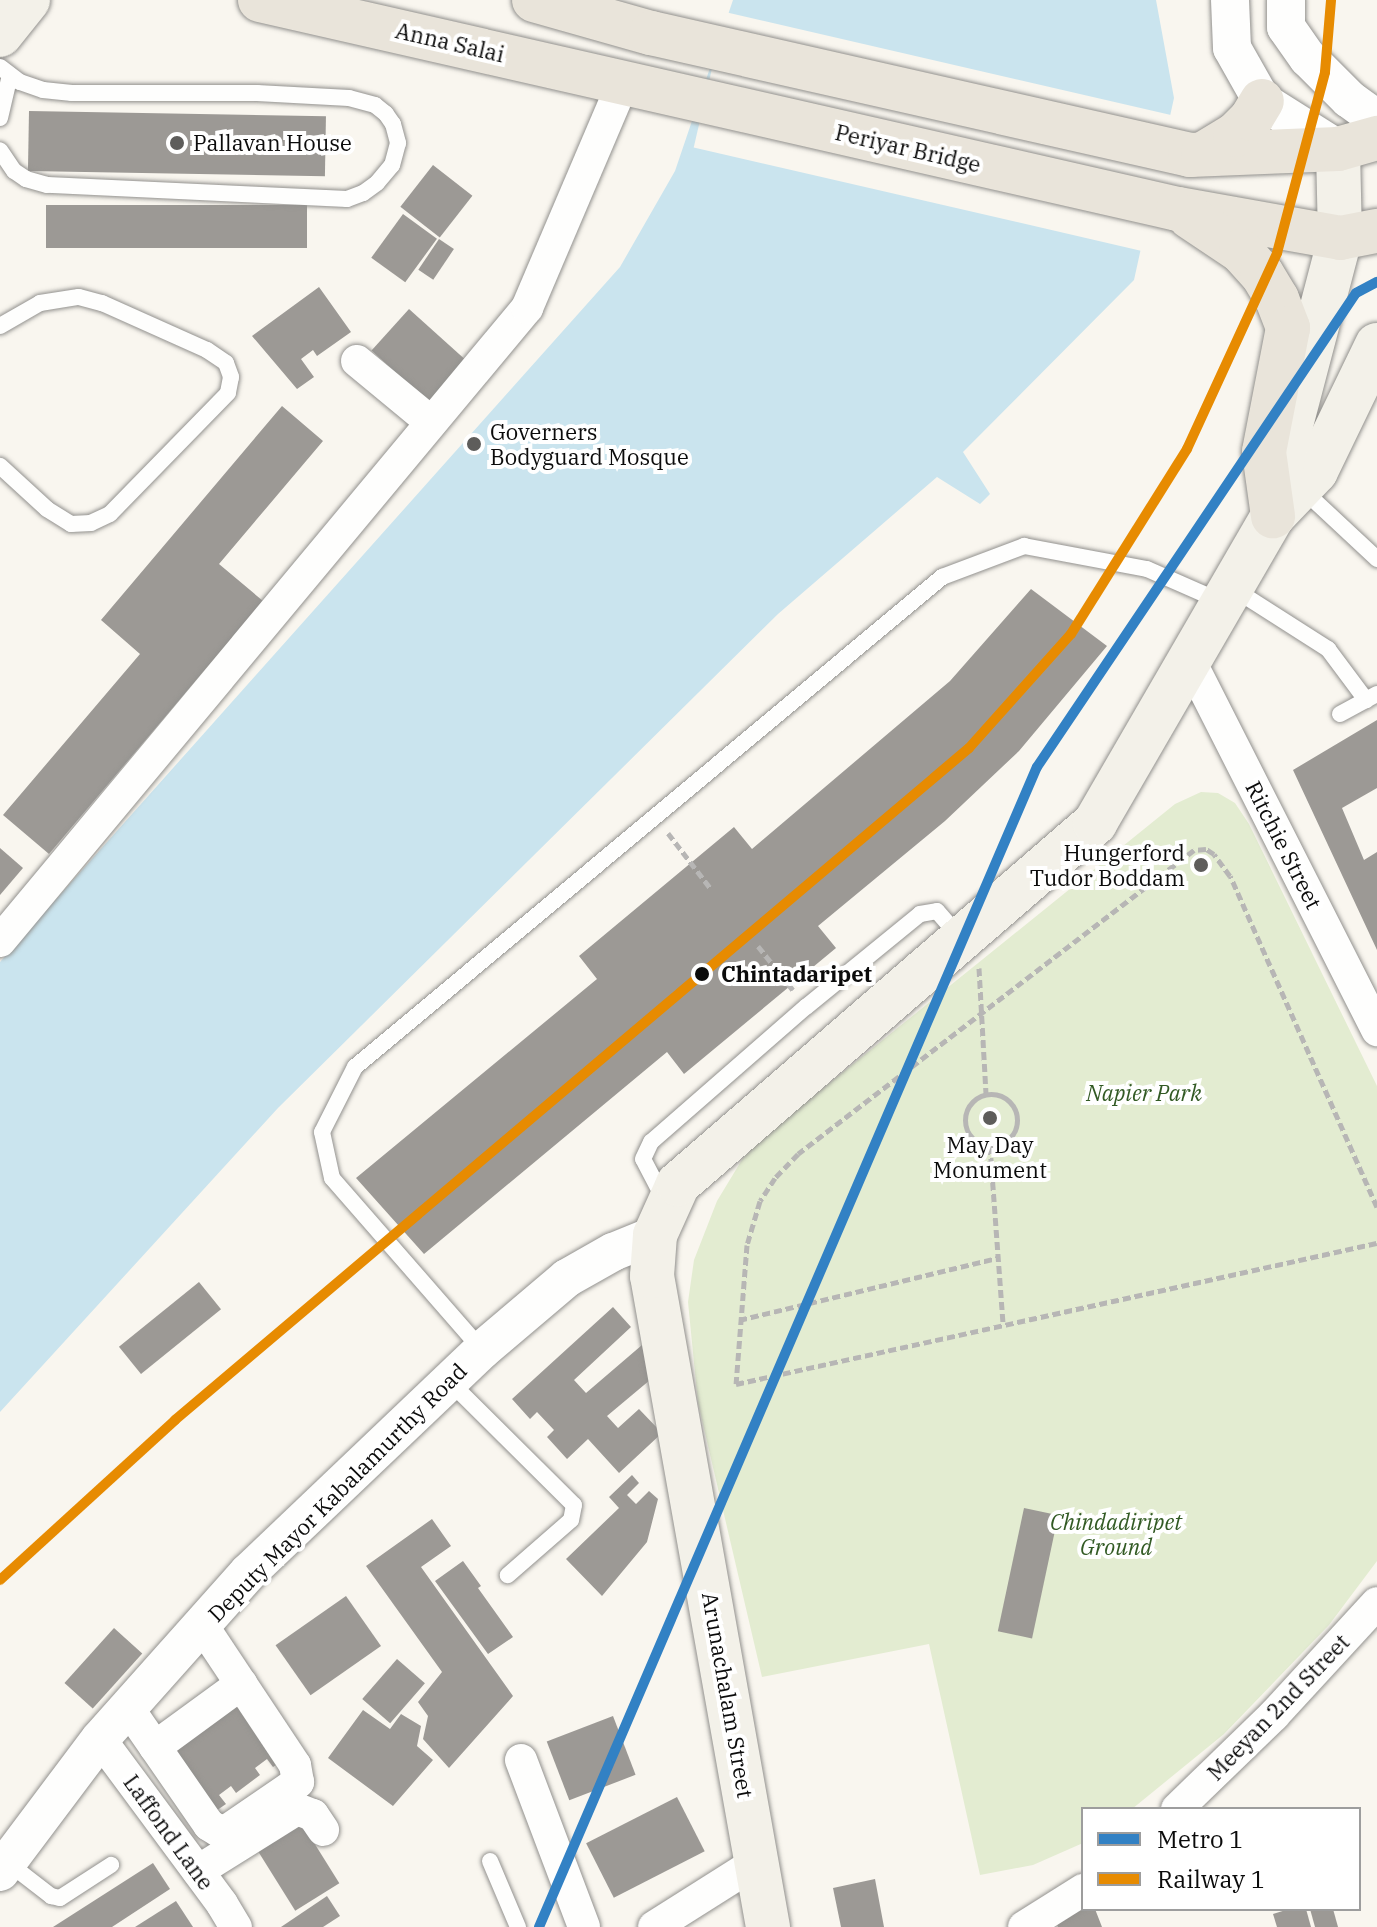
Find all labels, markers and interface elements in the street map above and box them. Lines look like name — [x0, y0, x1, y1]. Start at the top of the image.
street label: Anna Salai — [393, 17, 507, 67]
street label: Periyar Bridge — [833, 118, 983, 178]
place label: Pallavan House — [193, 130, 352, 156]
marker: Pallavan House — [168, 134, 186, 152]
place label: Governers Bodyguard Mosque — [490, 418, 689, 470]
marker: Governers Bodyguard Mosque — [465, 435, 483, 453]
street label: Ritchie Street — [1240, 777, 1328, 913]
place label: Hungerford Tudor Boddam — [1030, 839, 1185, 890]
marker: Hungerford Tudor Boddam — [1192, 856, 1210, 874]
place label: Chintadaripet — [721, 961, 872, 987]
marker: Chintadaripet — [690, 962, 714, 986]
park label: Napier Park — [1086, 1080, 1202, 1106]
marker: May Day Monument — [981, 1109, 999, 1127]
place label: May Day Monument — [933, 1131, 1047, 1182]
street label: Deputy Mayor Kabalamurthy Road — [202, 1357, 472, 1627]
park label: Chindadiripet Ground — [1050, 1508, 1182, 1560]
street label: Arunachalam Street — [697, 1590, 759, 1800]
street label: Meeyan 2nd Street — [1202, 1628, 1354, 1786]
street label: Laffond Lane — [118, 1769, 220, 1895]
legend — [1081, 1807, 1361, 1911]
text: Metro 1 — [1157, 1823, 1243, 1855]
text: Railway 1 — [1157, 1863, 1265, 1895]

